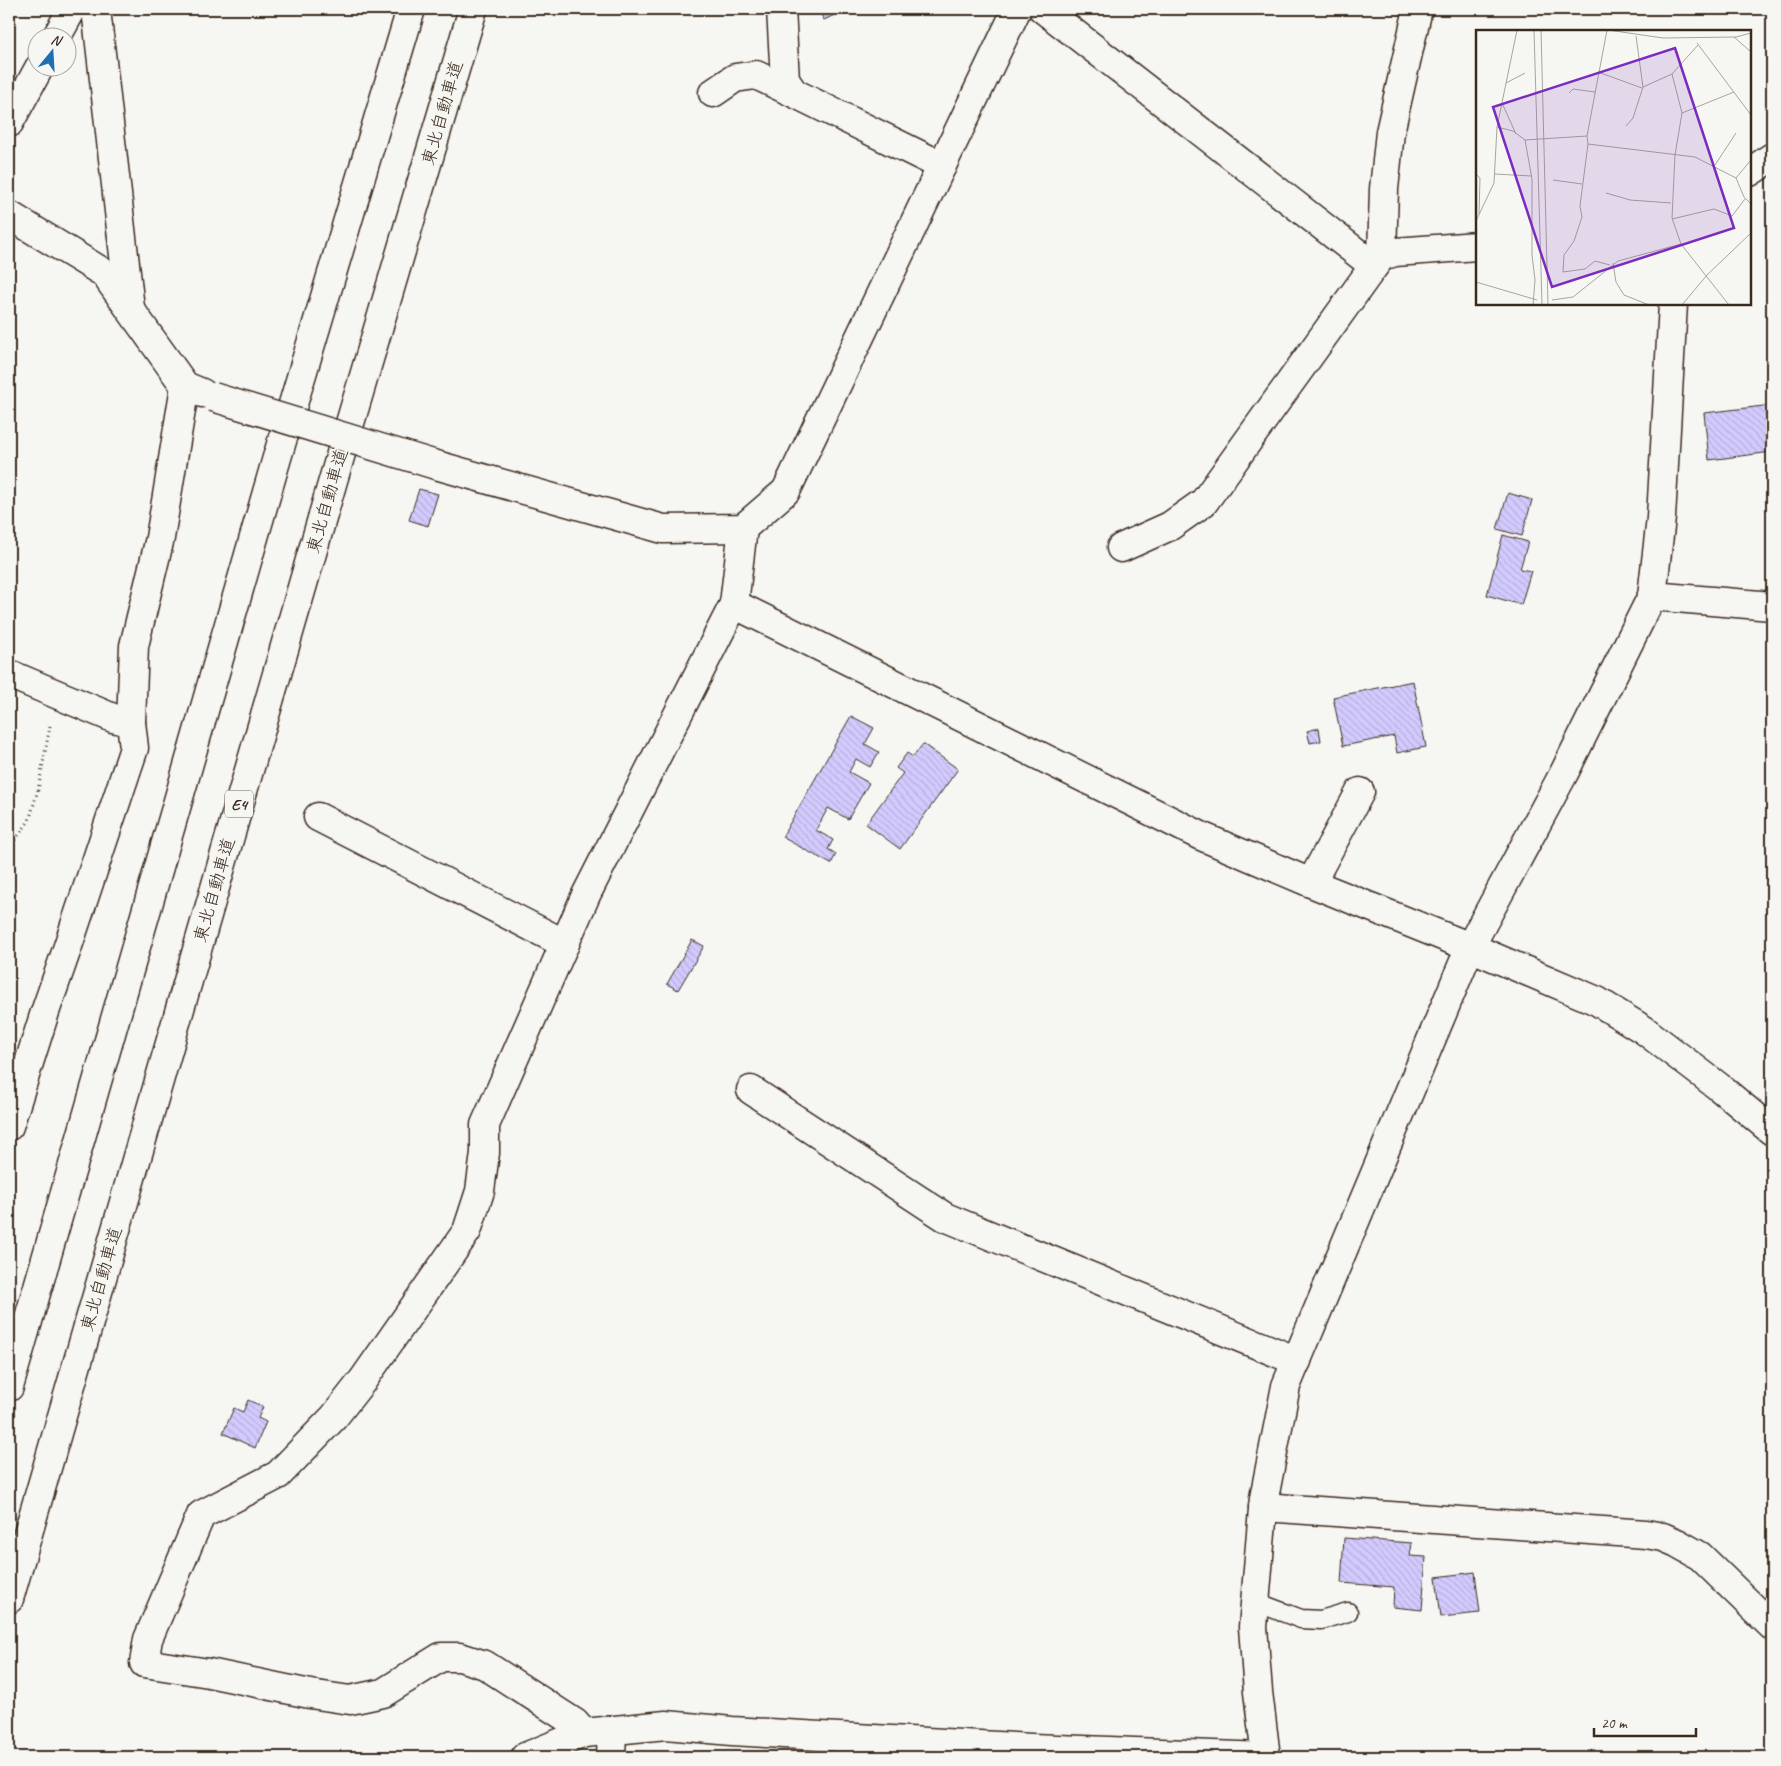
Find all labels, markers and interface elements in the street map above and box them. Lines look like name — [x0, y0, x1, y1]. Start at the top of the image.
north arrow — [28, 28, 78, 78]
inset map — [1476, 30, 1751, 305]
text: N — [49, 31, 65, 50]
street label: 東北自動車道 — [417, 58, 467, 168]
street label: 東北自動車道 — [302, 446, 352, 556]
road number: E4 — [225, 791, 253, 818]
street label: 東北自動車道 — [189, 835, 239, 945]
street label: 東北自動車道 — [76, 1224, 126, 1334]
scale bar — [1594, 1706, 1696, 1738]
text: 20 m — [1601, 1714, 1628, 1733]

